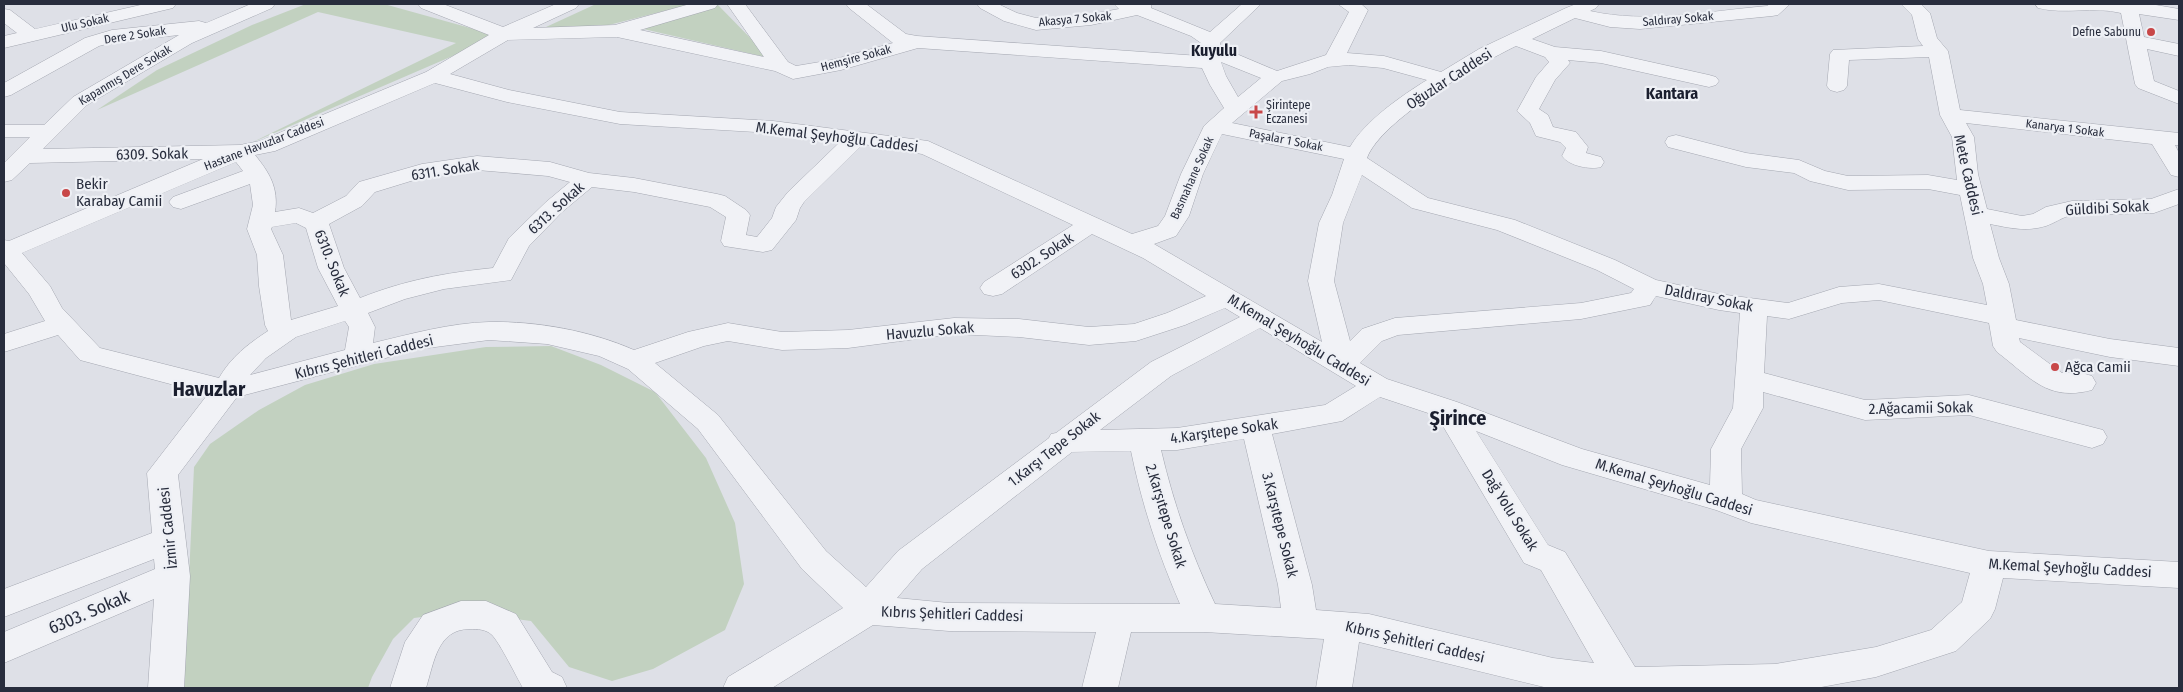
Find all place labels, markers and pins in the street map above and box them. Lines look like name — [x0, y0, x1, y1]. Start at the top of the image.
place label: Defne Sabunu — [2072, 25, 2141, 39]
marker: Defne Sabunu — [2145, 26, 2157, 38]
place label: Şirintepe Eczanesi — [1266, 98, 1311, 126]
marker: Şirintepe Eczanesi — [1250, 106, 1262, 118]
place label: Bekir Karabay Camii — [76, 175, 162, 210]
marker: Bekir Karabay Camii — [60, 187, 72, 199]
place label: Ağca Camii — [2065, 358, 2131, 376]
marker: Ağca Camii — [2049, 361, 2061, 373]

